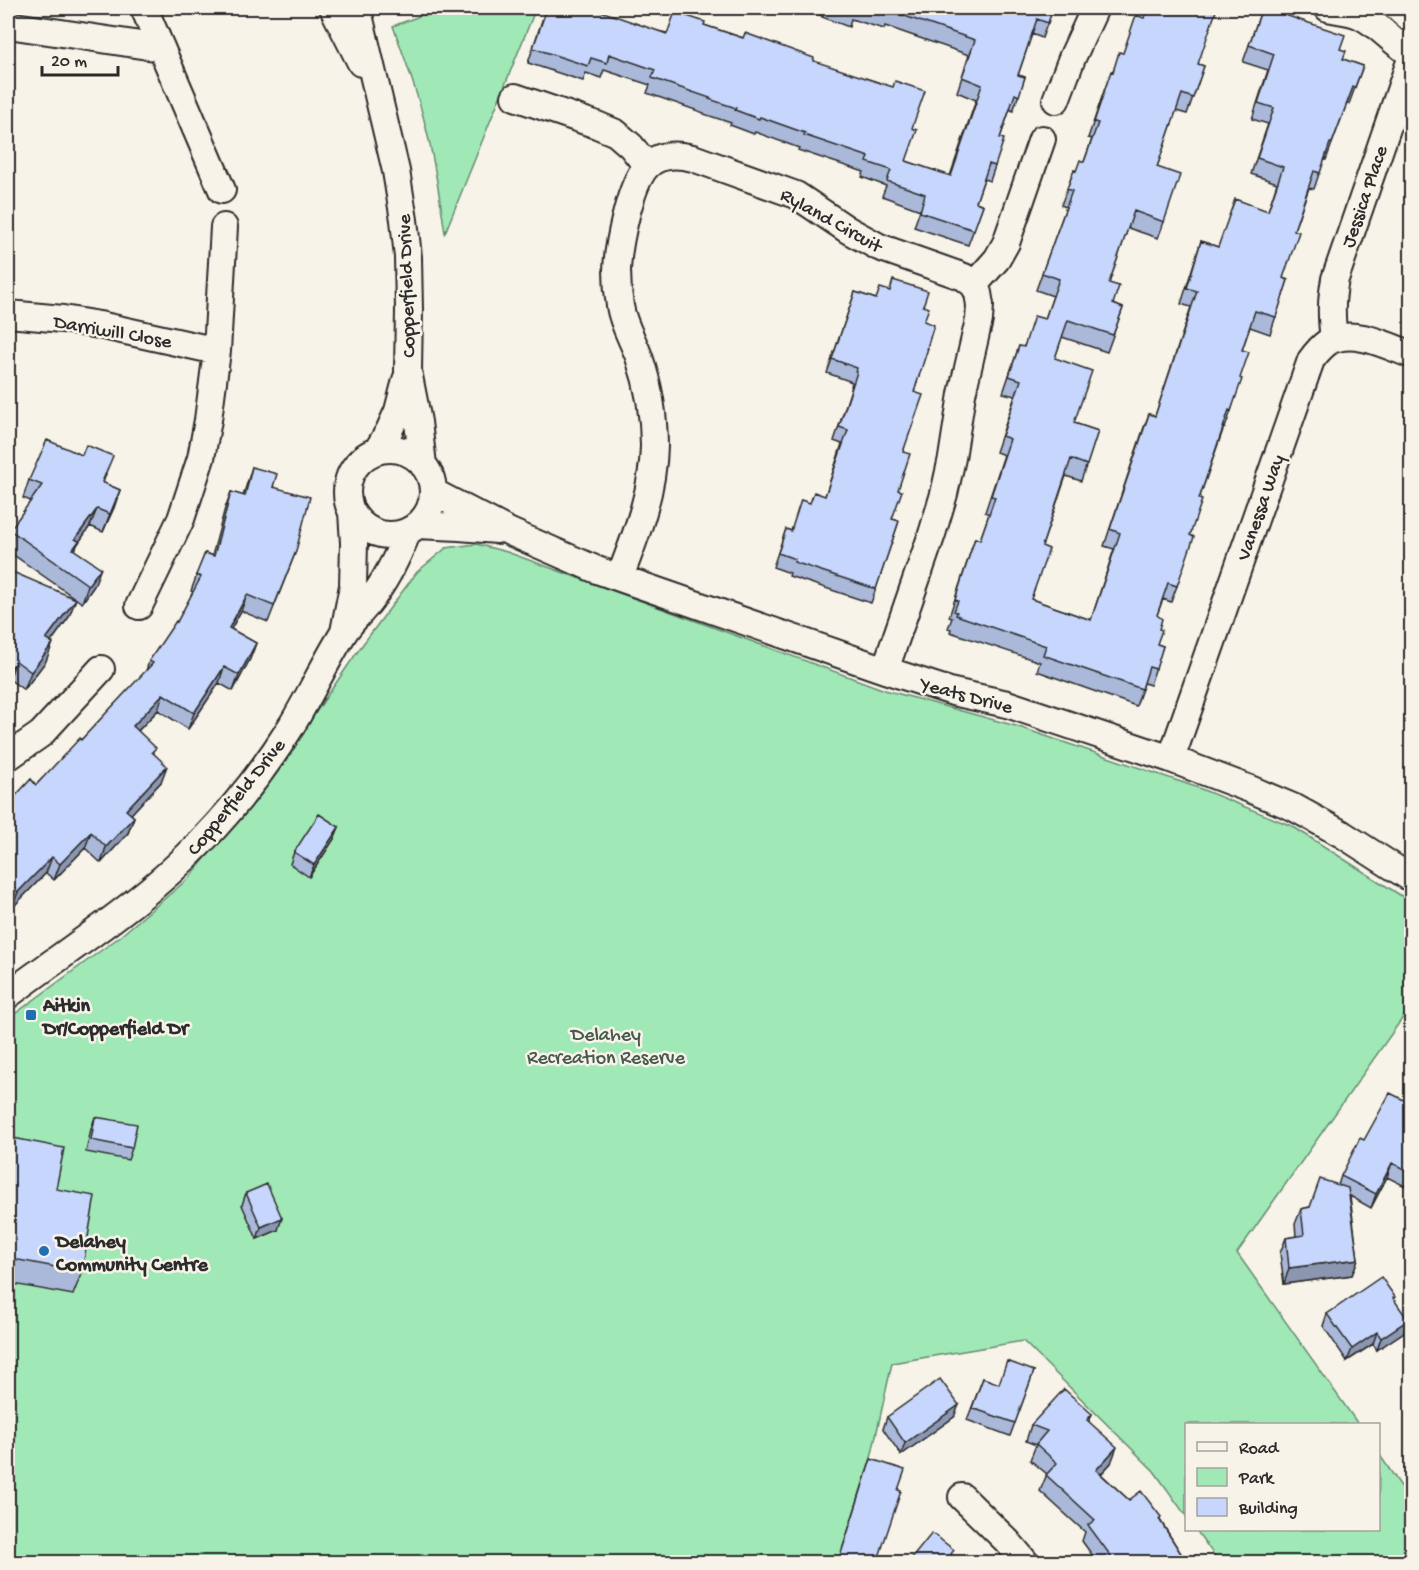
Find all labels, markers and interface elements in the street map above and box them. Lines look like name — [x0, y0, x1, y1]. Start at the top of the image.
scale bar — [42, 39, 118, 77]
text: 20 m — [51, 52, 87, 73]
street label: Jessica Place — [1338, 143, 1395, 251]
street label: Ryland Circuit — [775, 185, 887, 260]
street label: Copperfield Drive — [394, 213, 422, 358]
street label: Darriwill Close — [50, 311, 174, 355]
street label: Vanessa Way — [1233, 452, 1291, 565]
street label: Yeats Drive — [916, 674, 1015, 721]
street label: Copperfield Drive — [184, 735, 292, 861]
place label: Aitkin Dr/Copperfield Dr — [41, 996, 190, 1042]
marker: Aitkin Dr/Copperfield Dr — [24, 1008, 38, 1022]
park label: Delahey Recreation Reserve — [527, 1025, 686, 1071]
place label: Delahey Community Centre — [54, 1232, 208, 1278]
marker: Delahey Community Centre — [37, 1244, 51, 1258]
legend — [1185, 1423, 1380, 1531]
text: Road — [1239, 1439, 1280, 1460]
text: Park — [1238, 1469, 1275, 1490]
text: Building — [1238, 1499, 1298, 1520]

